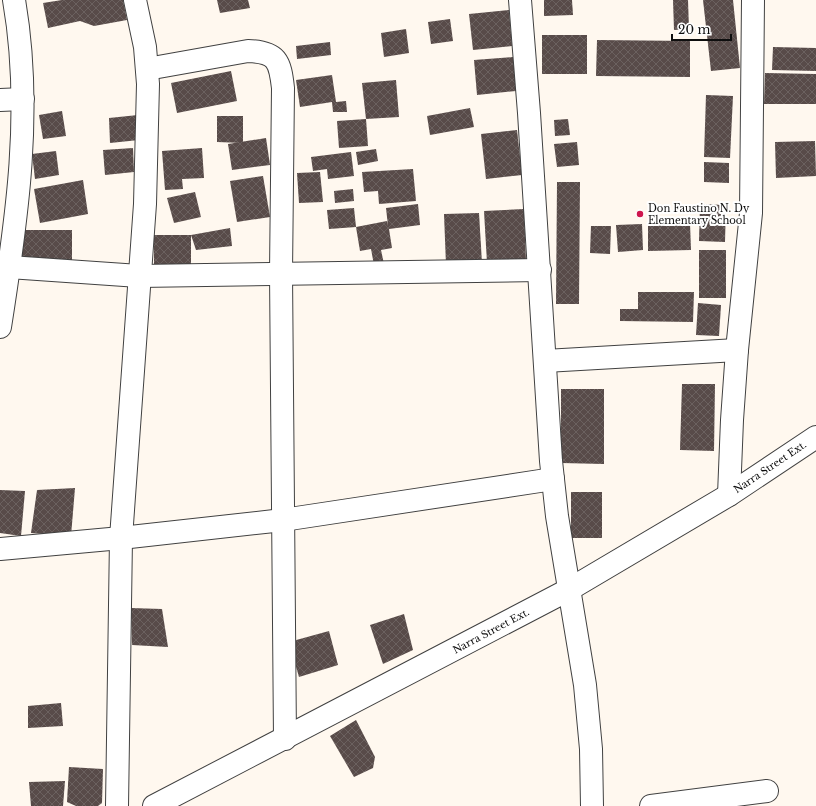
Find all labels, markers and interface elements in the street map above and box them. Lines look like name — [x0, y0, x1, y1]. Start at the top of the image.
scale bar — [672, 16, 731, 42]
text: 20 m — [678, 22, 710, 37]
place label: Don Faustino N. Dy Elementary School — [648, 202, 750, 227]
marker: Don Faustino N. Dy Elementary School — [635, 209, 645, 219]
street label: Narra Street Ext. — [731, 438, 809, 496]
street label: Narra Street Ext. — [451, 605, 531, 657]

